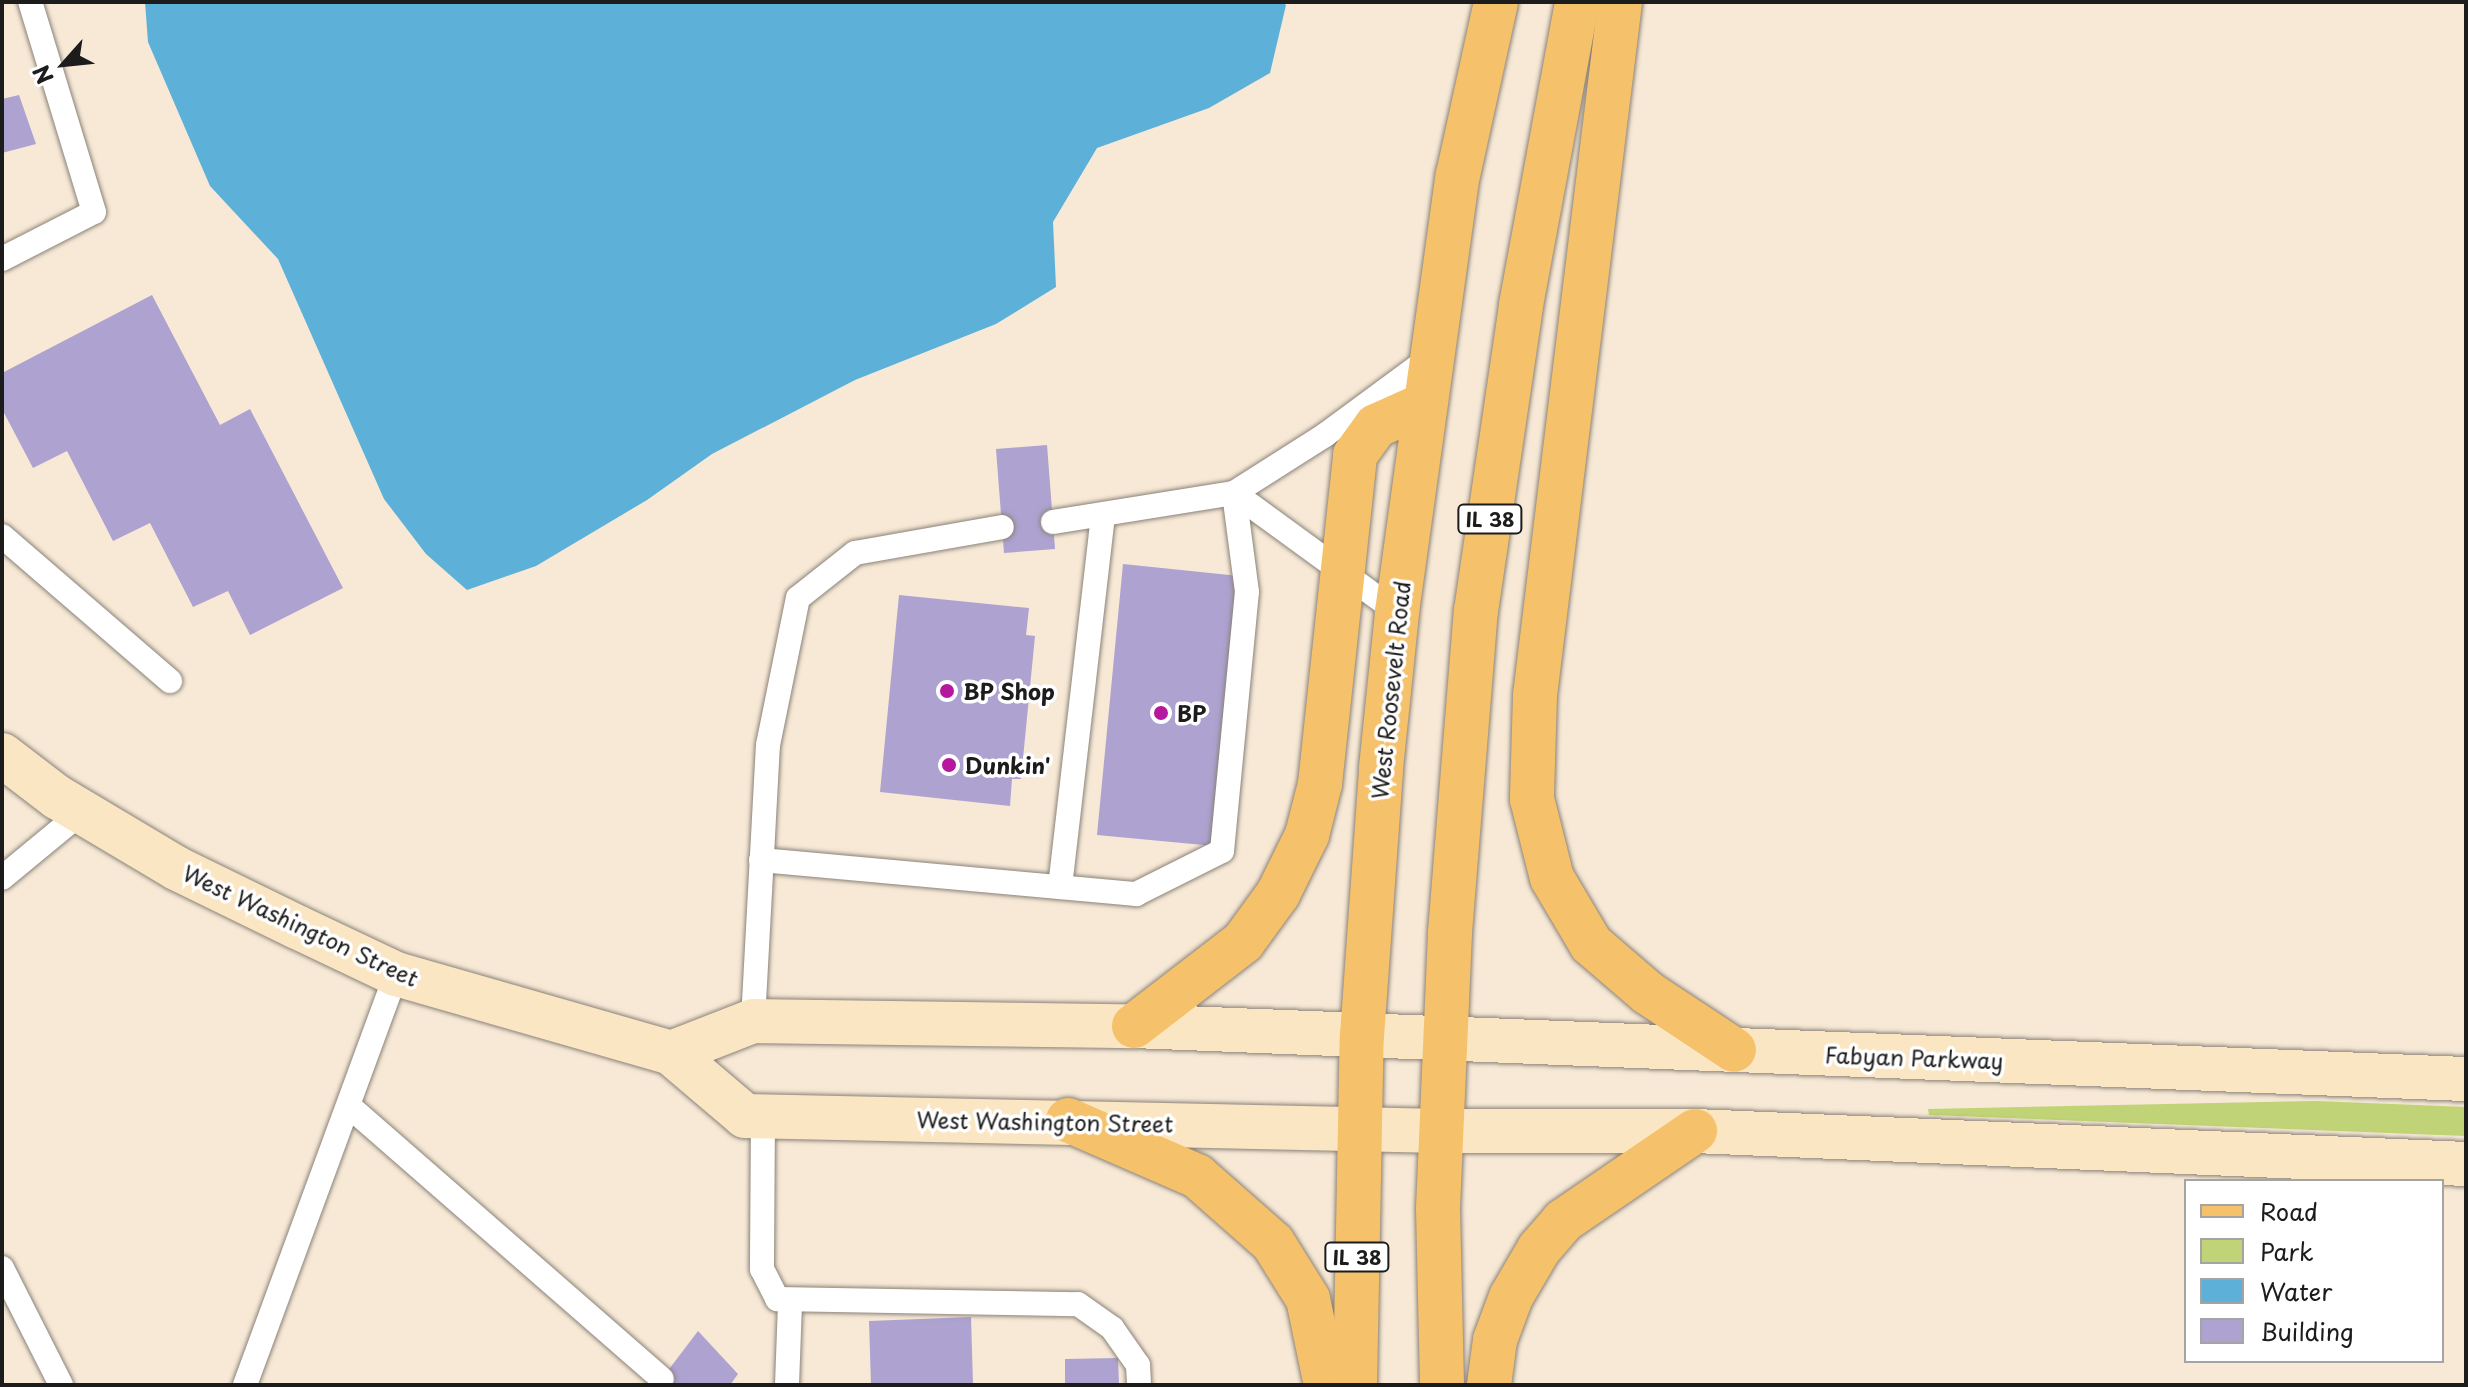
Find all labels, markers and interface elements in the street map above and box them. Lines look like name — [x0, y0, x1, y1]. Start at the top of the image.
north arrow — [24, 24, 104, 104]
text: N — [24, 60, 61, 90]
road number: IL 38 — [1456, 503, 1524, 535]
street label: West Roosevelt Road — [1365, 580, 1415, 800]
place label: BP Shop — [963, 678, 1054, 704]
marker: BP Shop — [938, 682, 956, 700]
place label: BP — [1177, 700, 1206, 726]
marker: BP — [1152, 704, 1170, 722]
place label: Dunkin' — [965, 752, 1050, 778]
marker: Dunkin' — [940, 756, 958, 774]
street label: West Washington Street — [180, 859, 422, 991]
street label: Fabyan Parkway — [1825, 1041, 2003, 1073]
street label: West Washington Street — [918, 1106, 1172, 1136]
legend — [2184, 1179, 2444, 1363]
text: Road — [2260, 1193, 2318, 1229]
text: Park — [2260, 1233, 2314, 1269]
road number: IL 38 — [1323, 1241, 1391, 1273]
text: Water — [2260, 1273, 2332, 1309]
text: Building — [2260, 1313, 2354, 1349]

